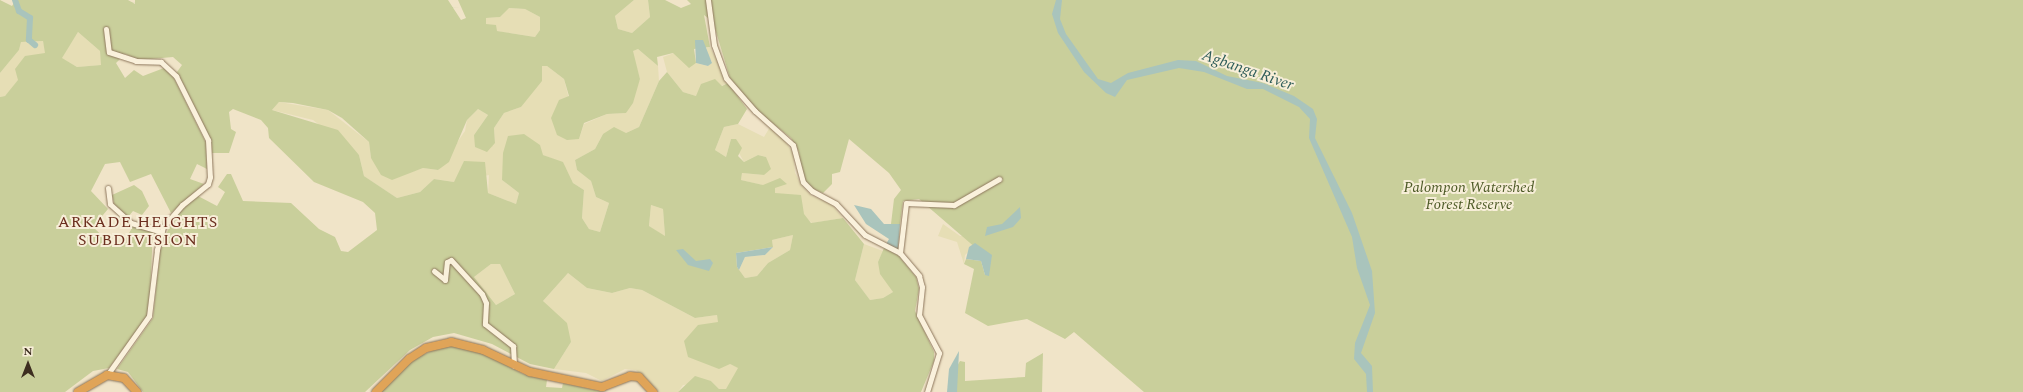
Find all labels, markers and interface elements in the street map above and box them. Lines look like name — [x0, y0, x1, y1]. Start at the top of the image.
water label: Agbanga River — [1200, 45, 1296, 95]
park label: Palompon Watershed Forest Reserve — [1404, 178, 1534, 213]
district label: ARKADE HEIGHTS SUBDIVISION — [58, 212, 218, 250]
text: N — [24, 343, 32, 360]
north arrow — [8, 344, 48, 384]

